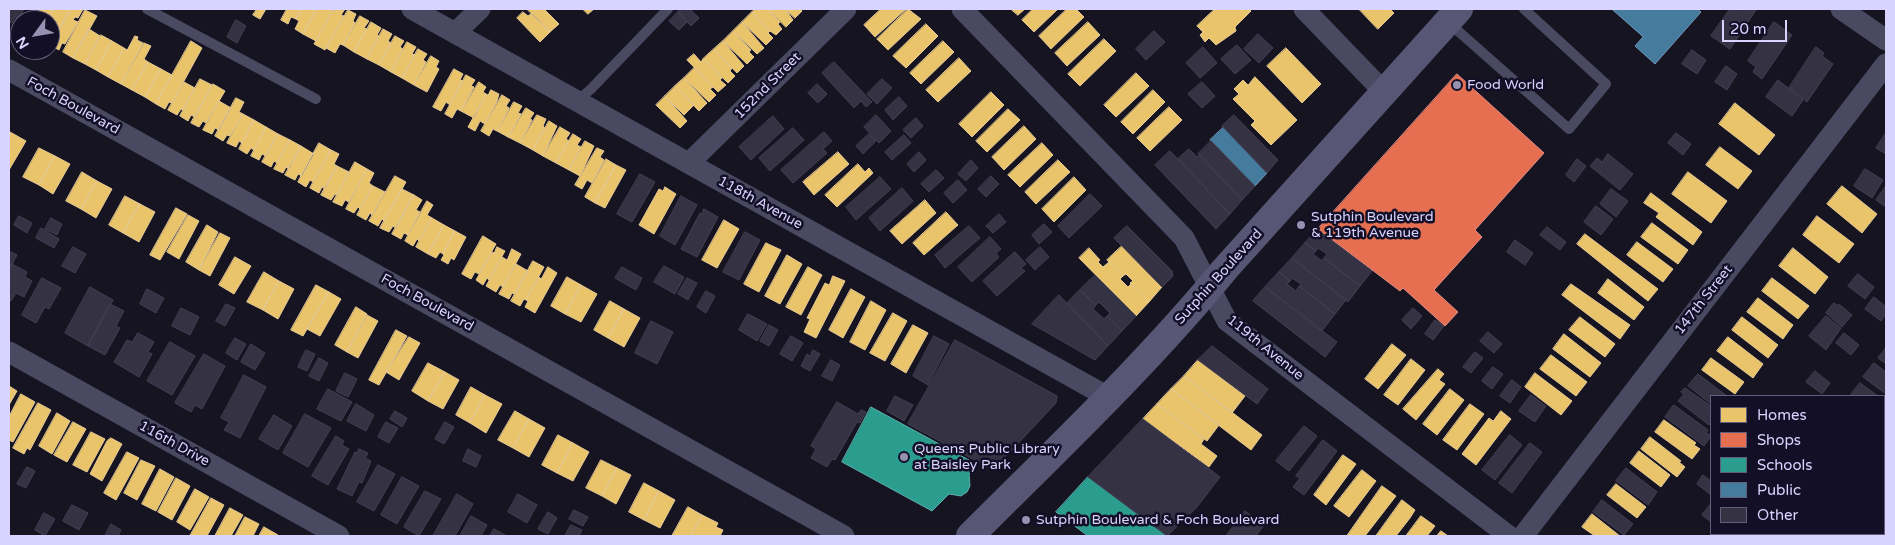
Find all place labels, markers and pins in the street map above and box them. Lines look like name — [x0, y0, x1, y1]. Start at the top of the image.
place label: Food World — [1467, 77, 1544, 93]
marker: Food World — [1451, 79, 1463, 91]
place label: Sutphin Boulevard & 119th Avenue — [1311, 209, 1434, 242]
marker: Sutphin Boulevard & 119th Avenue — [1295, 219, 1307, 231]
place label: Queens Public Library at Baisley Park — [914, 441, 1060, 474]
marker: Queens Public Library at Baisley Park — [898, 451, 910, 463]
place label: Sutphin Boulevard & Foch Boulevard — [1036, 512, 1279, 528]
marker: Sutphin Boulevard & Foch Boulevard — [1020, 514, 1032, 526]

